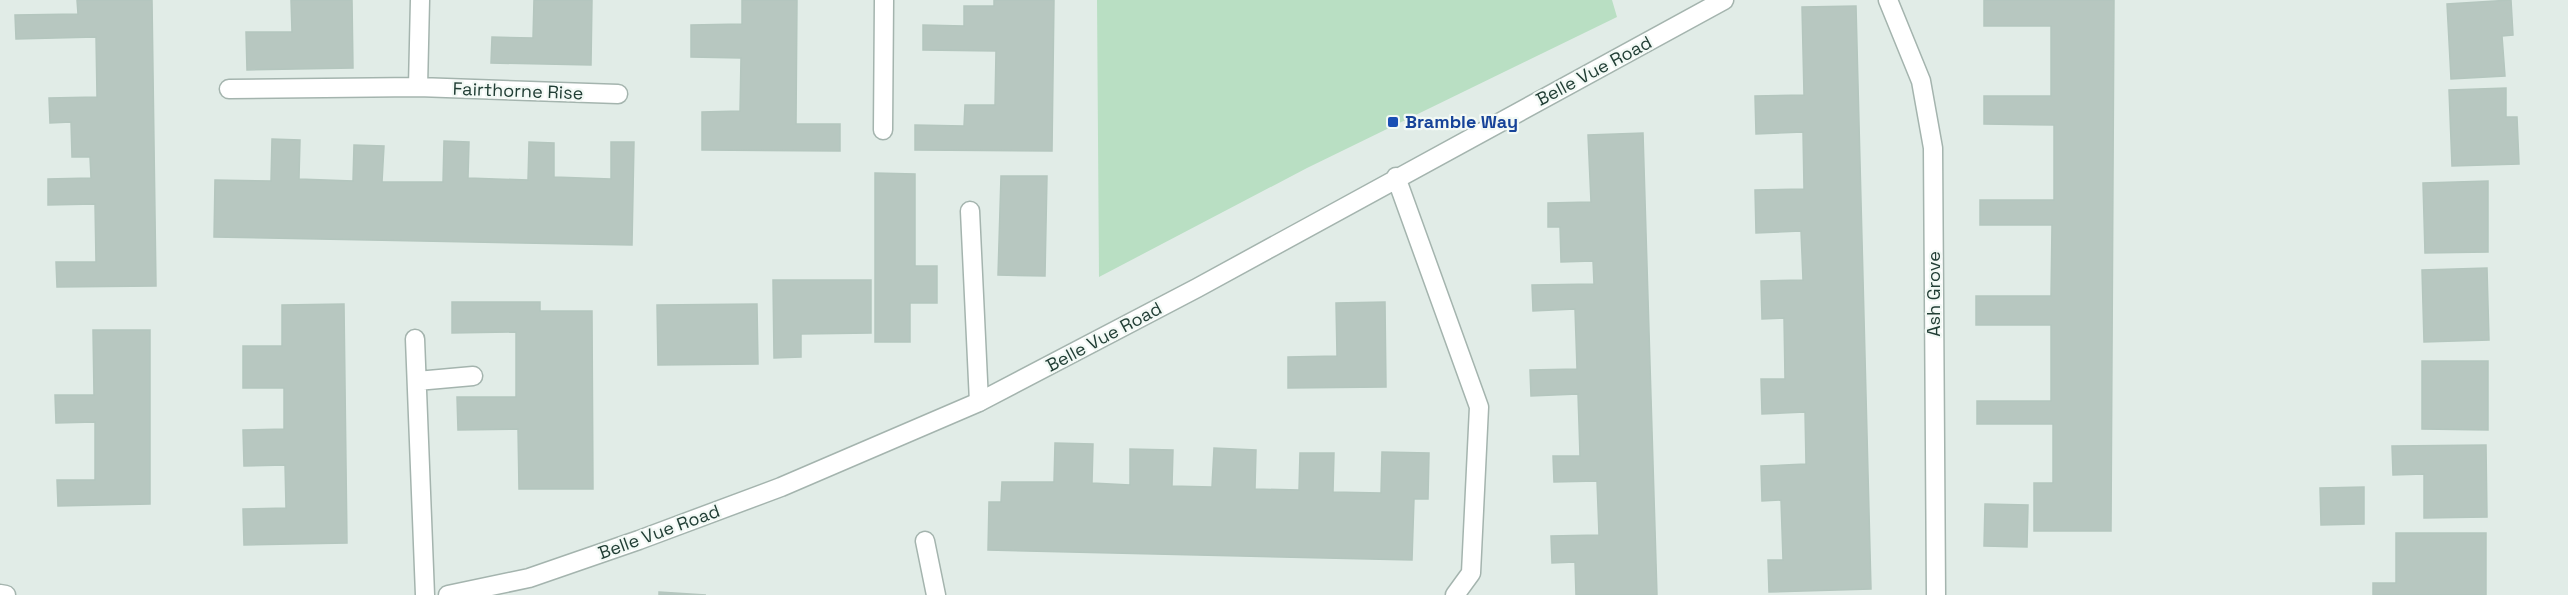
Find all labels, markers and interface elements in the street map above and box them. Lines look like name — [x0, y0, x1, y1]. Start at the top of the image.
street label: Belle Vue Road — [1532, 30, 1656, 111]
street label: Fairthorne Rise — [452, 77, 584, 104]
place label: Bramble Way — [1405, 110, 1518, 133]
marker: Bramble Way — [1386, 115, 1400, 129]
street label: Ash Grove — [1922, 251, 1945, 337]
street label: Belle Vue Road — [1042, 296, 1166, 377]
street label: Belle Vue Road — [595, 499, 723, 564]

